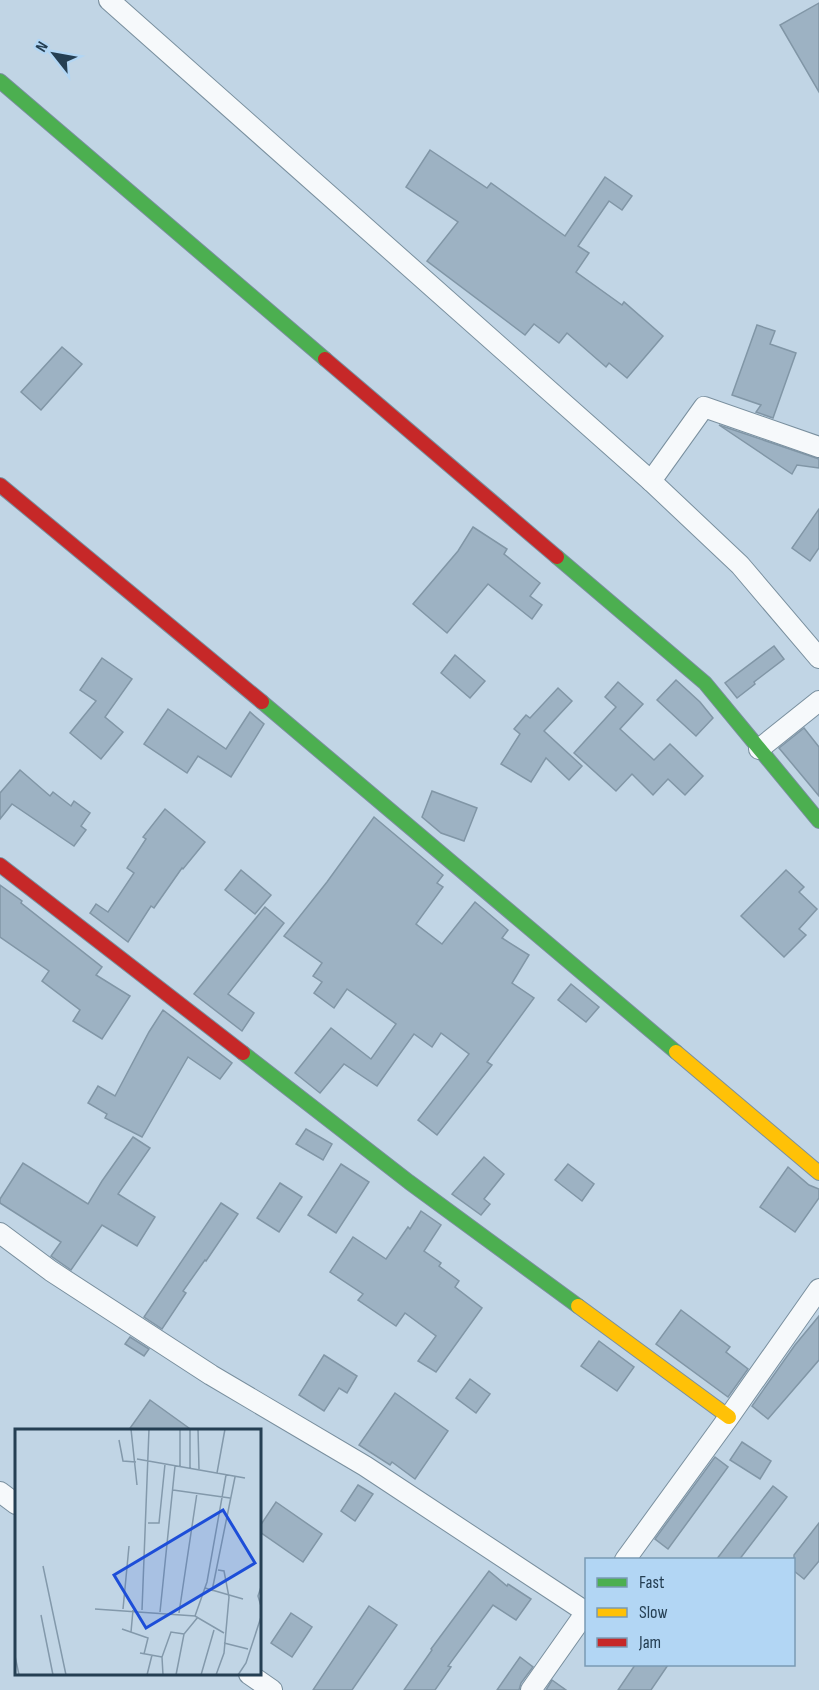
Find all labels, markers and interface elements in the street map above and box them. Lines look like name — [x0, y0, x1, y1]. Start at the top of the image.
north arrow — [24, 24, 84, 84]
text: N — [32, 38, 53, 56]
inset map — [15, 1429, 261, 1675]
legend — [585, 1558, 795, 1666]
text: Fast — [639, 1572, 665, 1593]
text: Slow — [639, 1602, 668, 1623]
text: Jam — [638, 1632, 661, 1653]

